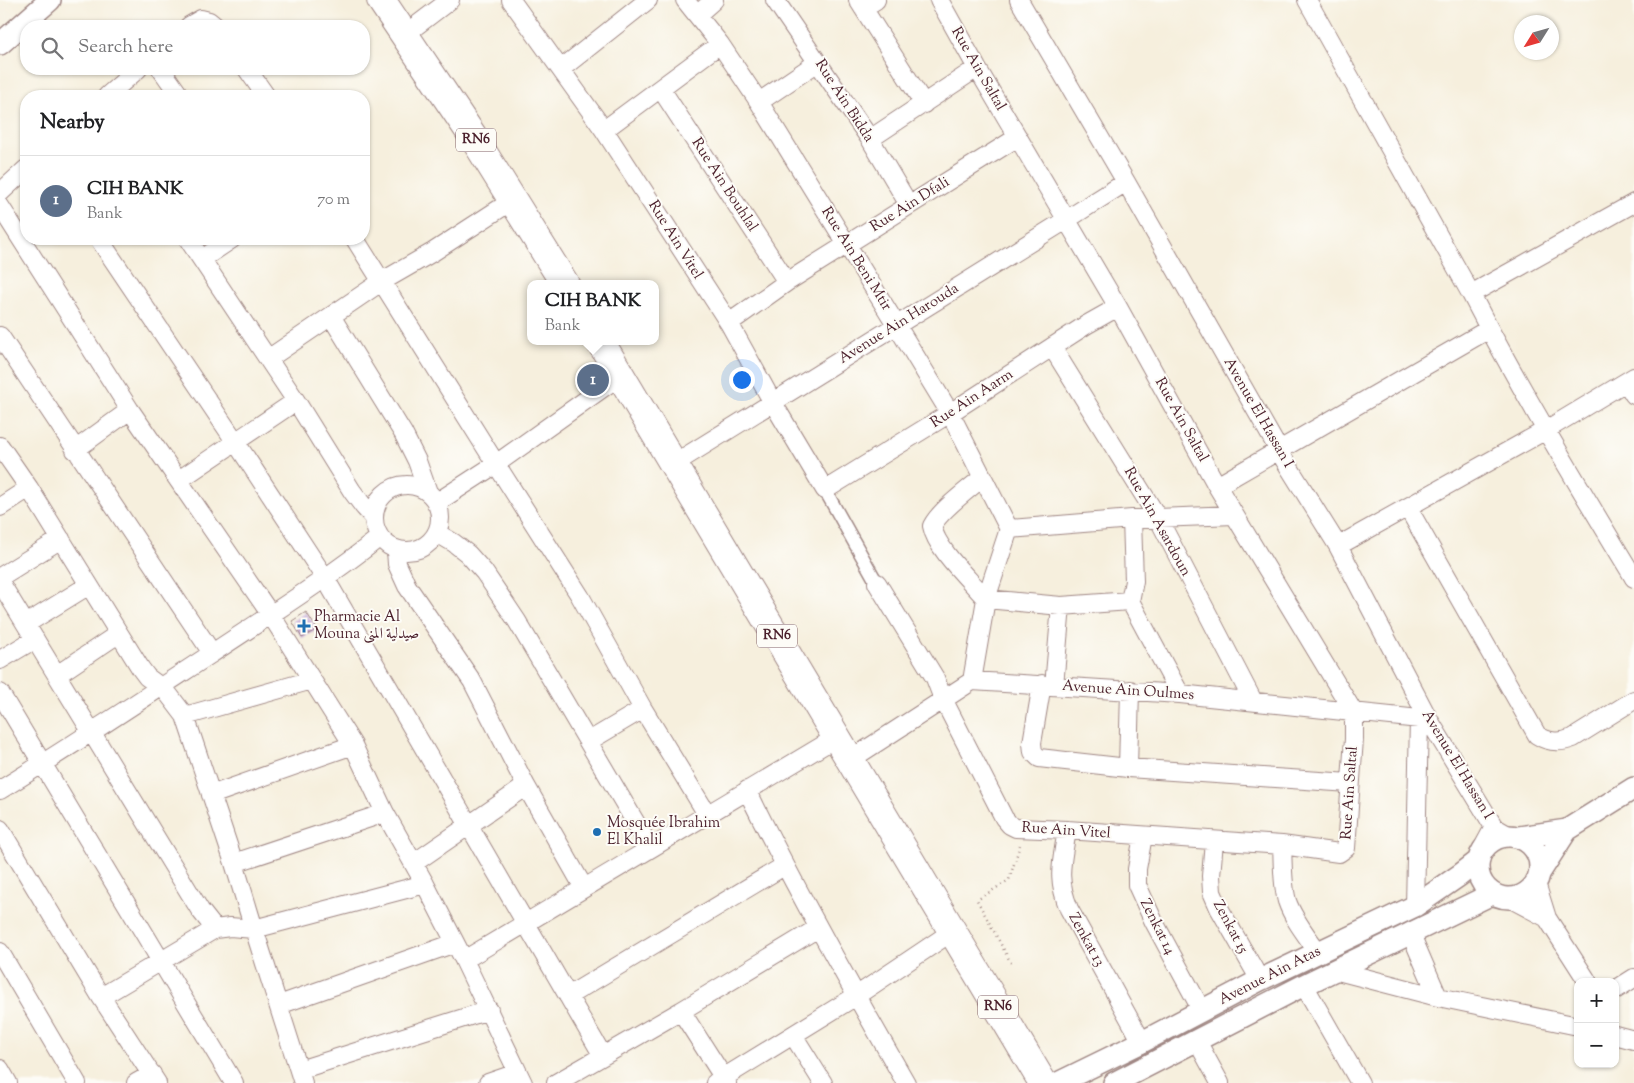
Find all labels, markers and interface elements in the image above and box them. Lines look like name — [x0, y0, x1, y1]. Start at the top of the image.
north arrow — [1514, 15, 1559, 60]
search box — [20, 20, 370, 75]
street label: Rue Ain Saltal — [945, 23, 1011, 115]
icon: search — [38, 34, 66, 62]
text: Search here — [78, 34, 173, 61]
street label: Rue Ain Bidda — [809, 55, 879, 147]
text: Nearby — [40, 108, 105, 138]
road number: RN6 — [456, 128, 496, 152]
street label: Rue Ain Bouhlal — [686, 134, 762, 236]
street label: Rue Ain Dfali — [866, 172, 954, 238]
text: CIH BANK — [87, 176, 183, 203]
text: 1 — [53, 189, 59, 212]
text: 70 m — [317, 189, 350, 212]
street label: Rue Ain Vitel — [642, 197, 708, 283]
text: Bank — [87, 203, 123, 226]
street label: Rue Ain Beni Mtir — [816, 203, 897, 315]
street label: Avenue Ain Harouda — [835, 278, 963, 370]
popup — [527, 280, 659, 345]
text: CIH BANK — [545, 288, 641, 315]
text: Bank — [545, 315, 580, 338]
street label: Avenue El Hassan I — [1218, 354, 1298, 472]
pin: 1 — [577, 361, 609, 399]
street label: Rue Ain Aarm — [927, 364, 1018, 434]
your location — [729, 367, 755, 393]
street label: Rue Ain Saltal — [1149, 374, 1213, 466]
street label: Rue Ain Asardoun — [1118, 464, 1196, 581]
place label: Pharmacie Al Mouna صيدلية المنى — [314, 607, 419, 645]
marker: Pharmacie Al Mouna صيدلية المنى — [298, 620, 310, 632]
road number: RN6 — [757, 624, 797, 648]
street label: Avenue Ain Oulmes — [1061, 676, 1195, 706]
street label: Avenue El Hassan I — [1416, 706, 1498, 824]
street label: Rue Ain Saltal — [1336, 745, 1364, 841]
place label: Mosquée Ibrahim El Khalil — [607, 813, 721, 851]
street label: Rue Ain Vitel — [1021, 817, 1111, 845]
marker: Mosquée Ibrahim El Khalil — [591, 826, 603, 838]
street label: Zenkat 14 — [1134, 895, 1180, 959]
street label: Zenkat 15 — [1207, 897, 1253, 957]
street label: Zenkat 13 — [1063, 909, 1109, 971]
street label: Avenue Ain Atas — [1215, 941, 1325, 1011]
map controls — [1574, 978, 1619, 1068]
button: + — [1574, 978, 1619, 1023]
road number: RN6 — [978, 996, 1018, 1019]
button: − — [1574, 1023, 1619, 1068]

